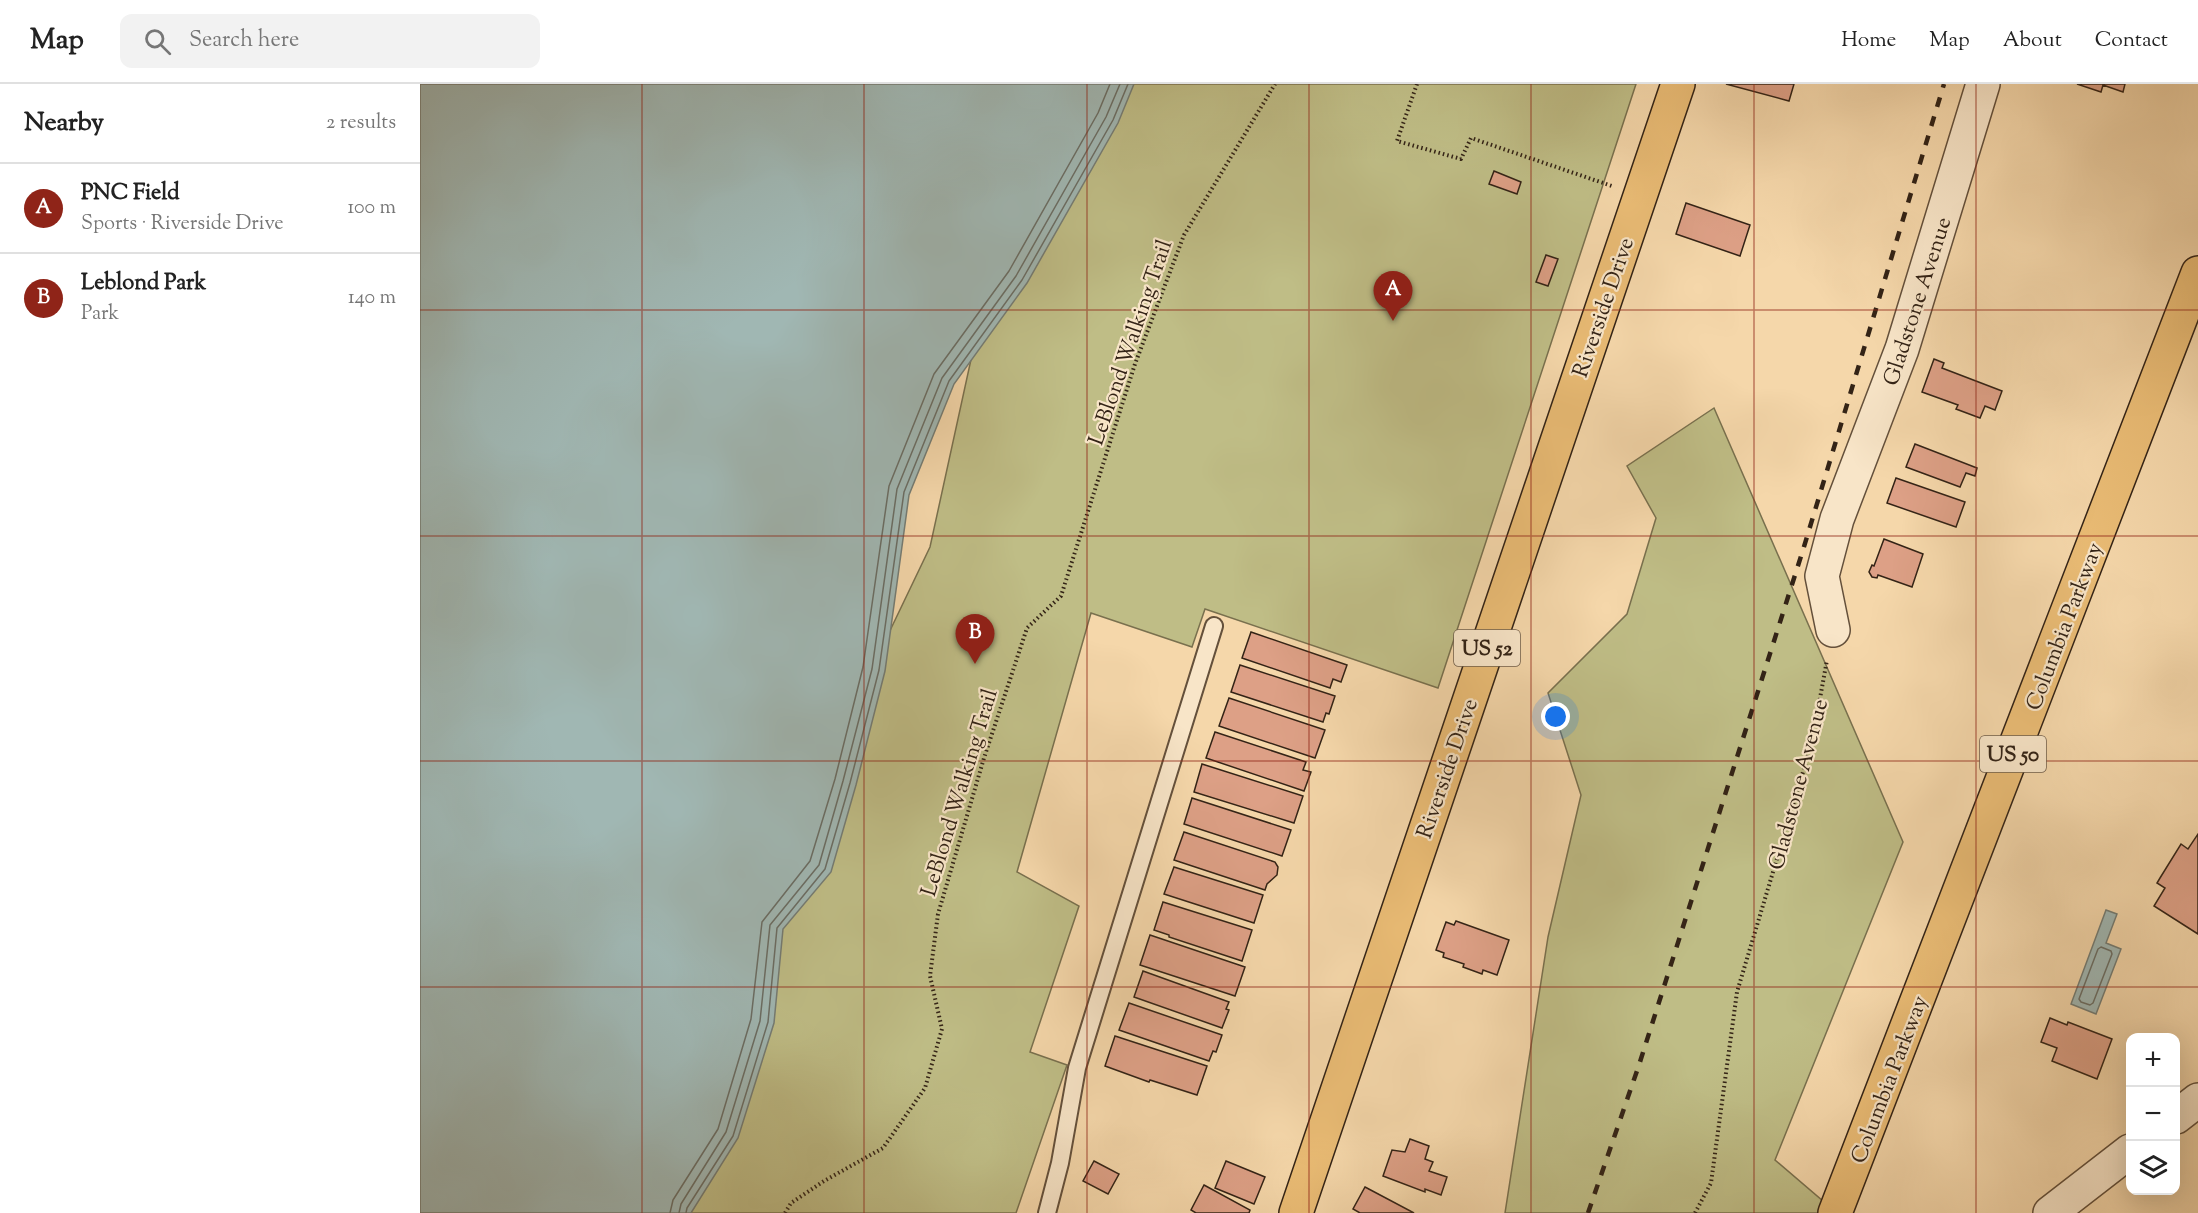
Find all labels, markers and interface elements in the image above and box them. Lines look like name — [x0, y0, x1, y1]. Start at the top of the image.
search box — [120, 14, 540, 68]
text: Map — [30, 21, 84, 61]
icon: search — [141, 25, 174, 58]
text: Search here — [189, 25, 299, 57]
text: Home — [1841, 26, 1896, 56]
text: Map — [1929, 26, 1970, 56]
text: About — [2003, 26, 2062, 56]
text: Contact — [2095, 26, 2168, 56]
text: Nearby — [24, 105, 104, 142]
text: 2 results — [326, 109, 396, 138]
text: PNC Field — [81, 178, 180, 210]
text: A — [35, 194, 52, 223]
text: 100 m — [347, 194, 396, 223]
text: Sports · Riverside Drive — [81, 210, 284, 239]
street label: Gladstone Avenue — [1876, 213, 1961, 390]
street label: Riverside Drive — [1566, 234, 1644, 382]
street label: LeBlond Walking Trail — [1082, 236, 1182, 450]
text: Leblond Park — [81, 268, 206, 300]
pin: A — [1374, 272, 1412, 321]
text: B — [37, 284, 50, 313]
text: 140 m — [348, 284, 396, 313]
text: Park — [81, 300, 119, 329]
street label: Columbia Parkway — [2019, 538, 2113, 716]
pin: B — [956, 614, 994, 664]
road number: US 52 — [1454, 630, 1520, 666]
street label: LeBlond Walking Trail — [914, 685, 1008, 901]
street label: Riverside Drive — [1410, 695, 1488, 843]
street label: Gladstone Avenue — [1762, 696, 1838, 874]
your location — [1541, 702, 1570, 731]
road number: US 50 — [1980, 736, 2046, 772]
street label: Columbia Parkway — [1844, 991, 1938, 1169]
map controls — [2126, 1033, 2180, 1195]
button: + — [2126, 1033, 2180, 1087]
button: − — [2126, 1087, 2180, 1141]
button: layers — [2126, 1141, 2180, 1195]

